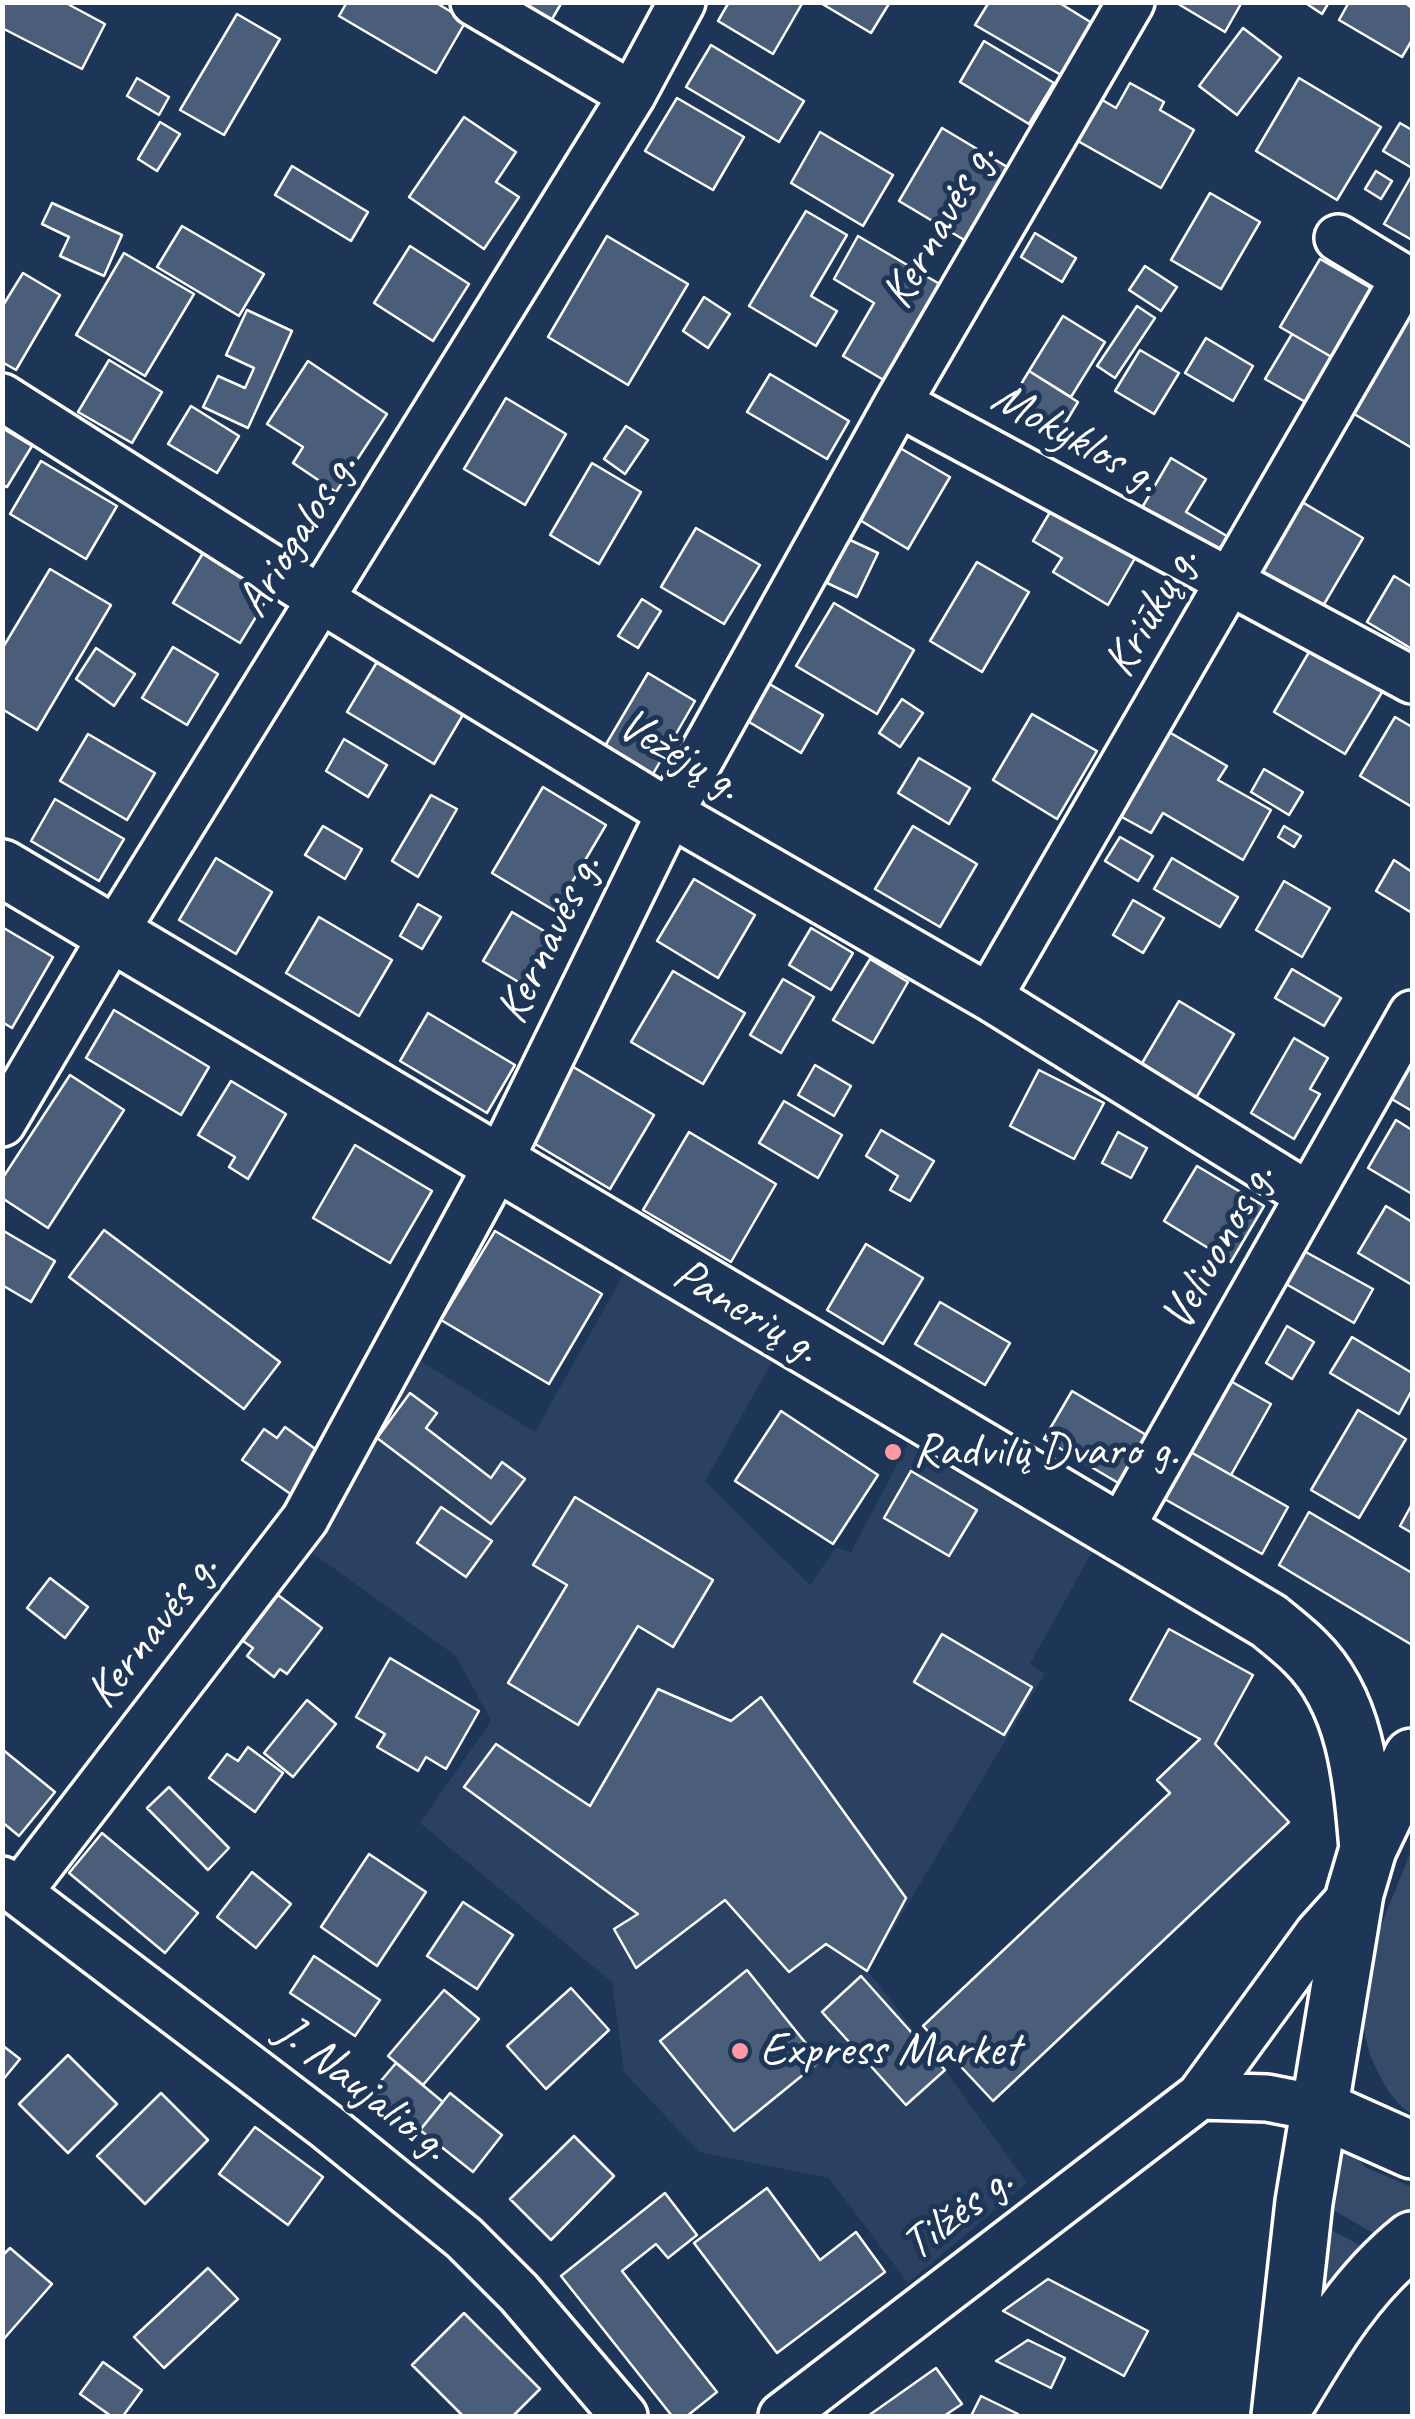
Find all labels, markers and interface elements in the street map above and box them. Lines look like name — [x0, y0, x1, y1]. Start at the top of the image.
street label: Kernavės g. — [870, 133, 1010, 319]
street label: Mokyklos g. — [981, 370, 1169, 508]
street label: Ariogalos g. — [225, 442, 371, 628]
street label: Kriūkų g. — [1092, 536, 1212, 688]
street label: Vežėjų g. — [607, 697, 751, 815]
street label: Kernavės g. — [484, 845, 616, 1033]
street label: Veliuonos g. — [1149, 1153, 1289, 1341]
street label: Panerių g. — [662, 1246, 830, 1378]
place label: Radvilų Dvaro g. — [913, 1423, 1178, 1481]
marker: Radvilų Dvaro g. — [882, 1441, 904, 1463]
street label: Kernavės g. — [74, 1542, 232, 1720]
street label: J. Naujalio g. — [264, 2003, 460, 2175]
place label: Express Market — [760, 2022, 1020, 2080]
marker: Express Market — [729, 2040, 751, 2062]
street label: Tilžės g. — [891, 2154, 1025, 2274]

